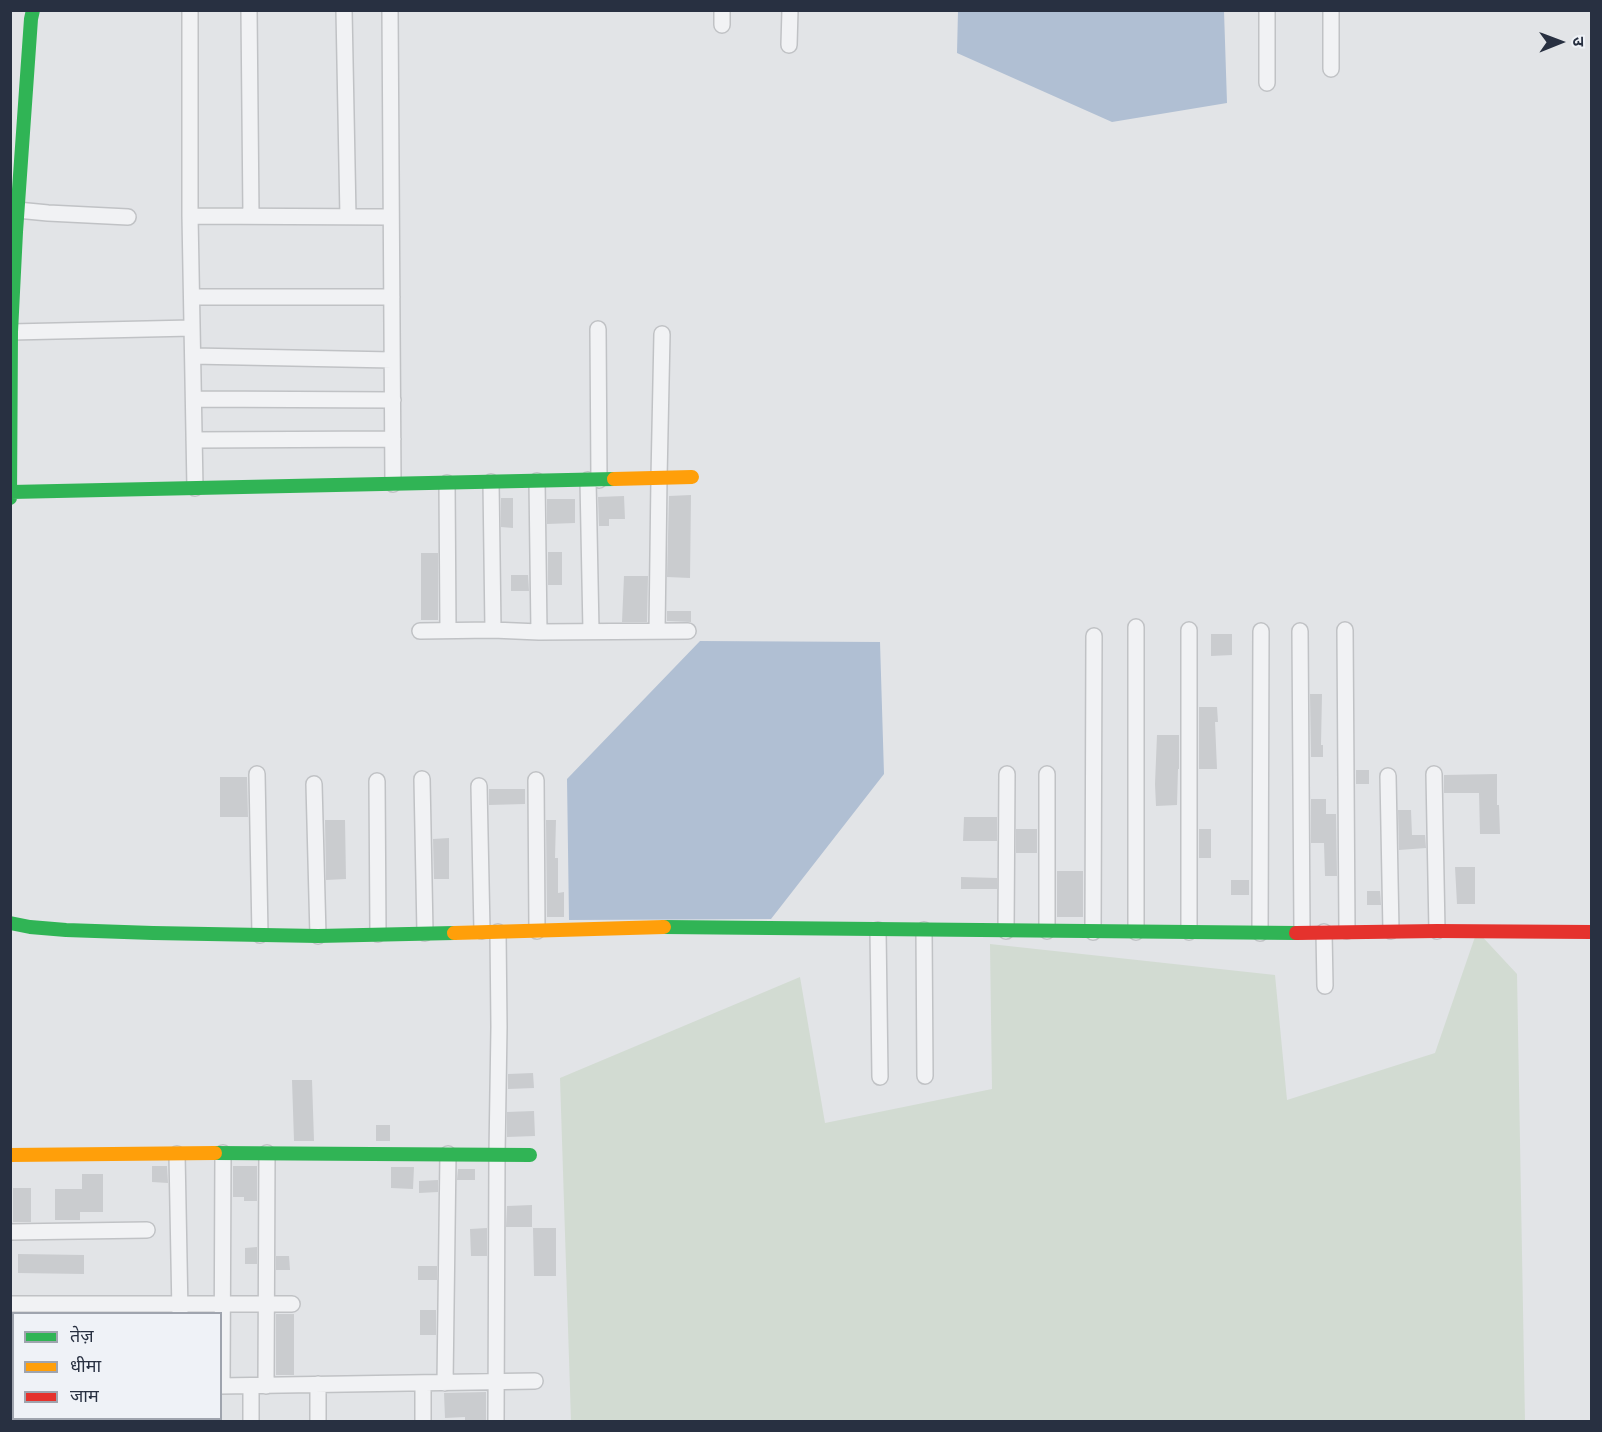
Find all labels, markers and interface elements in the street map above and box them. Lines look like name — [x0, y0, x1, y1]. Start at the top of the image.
north arrow — [1530, 12, 1590, 72]
text: उ — [1569, 37, 1588, 47]
legend — [12, 1312, 222, 1420]
text: तेज़ — [70, 1325, 94, 1347]
text: धीमा — [70, 1355, 101, 1377]
text: जाम — [70, 1385, 99, 1407]

